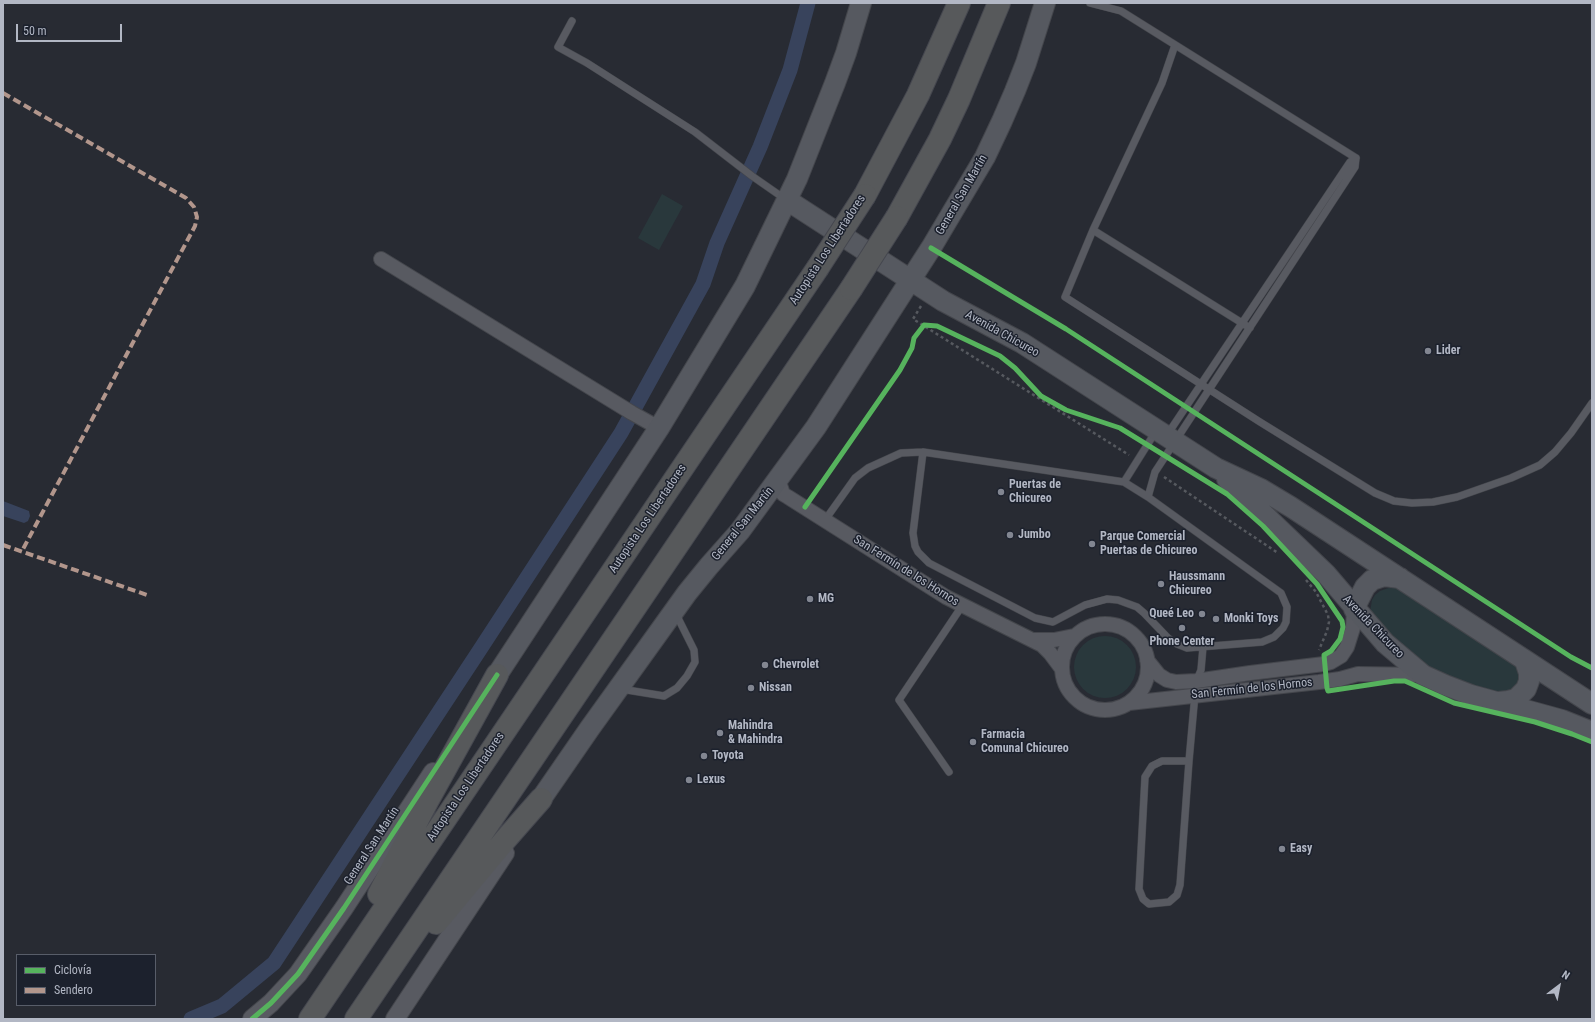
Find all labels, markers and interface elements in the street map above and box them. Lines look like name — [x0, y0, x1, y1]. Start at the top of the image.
scale bar — [18, 16, 124, 42]
text: 50 m — [23, 24, 47, 38]
street label: General San Martín — [933, 152, 991, 238]
street label: Autopista Los Libertadores — [787, 192, 869, 308]
street label: Avenida Chicureo — [963, 308, 1041, 360]
place label: Lider — [1436, 344, 1460, 358]
marker: Lider — [1423, 346, 1433, 356]
street label: Autopista Los Libertadores — [606, 462, 690, 576]
place label: Puertas de Chicureo — [1009, 478, 1061, 506]
street label: General San Martín — [709, 484, 777, 564]
marker: Puertas de Chicureo — [996, 487, 1006, 497]
place label: Jumbo — [1018, 528, 1051, 542]
marker: Jumbo — [1005, 530, 1015, 540]
place label: Parque Comercial Puertas de Chicureo — [1100, 530, 1197, 558]
street label: San Fermín de los Hornos — [851, 533, 961, 609]
marker: Parque Comercial Puertas de Chicureo — [1087, 539, 1097, 549]
place label: Haussmann Chicureo — [1169, 570, 1225, 598]
marker: Haussmann Chicureo — [1156, 579, 1166, 589]
place label: MG — [818, 592, 834, 606]
street label: Avenida Chicureo — [1339, 592, 1407, 662]
marker: MG — [805, 594, 815, 604]
place label: Queé Leo — [1149, 607, 1194, 621]
marker: Queé Leo — [1197, 609, 1207, 619]
place label: Monki Toys — [1224, 612, 1278, 626]
marker: Monki Toys — [1211, 614, 1221, 624]
marker: Phone Center — [1177, 623, 1187, 633]
place label: Phone Center — [1150, 635, 1214, 649]
place label: Chevrolet — [773, 658, 819, 672]
marker: Chevrolet — [760, 660, 770, 670]
street label: San Fermín de los Hornos — [1191, 675, 1313, 703]
place label: Nissan — [759, 681, 792, 695]
marker: Nissan — [746, 683, 756, 693]
place label: Mahindra & Mahindra — [728, 719, 783, 747]
marker: Mahindra & Mahindra — [715, 728, 725, 738]
place label: Farmacia Comunal Chicureo — [981, 728, 1069, 756]
street label: Autopista Los Libertadores — [424, 730, 508, 844]
marker: Farmacia Comunal Chicureo — [968, 737, 978, 747]
place label: Toyota — [712, 749, 744, 763]
marker: Toyota — [699, 751, 709, 761]
place label: Lexus — [697, 773, 725, 787]
marker: Lexus — [684, 775, 694, 785]
street label: General San Martín — [341, 804, 403, 888]
place label: Easy — [1290, 842, 1312, 856]
marker: Easy — [1277, 844, 1287, 854]
legend — [16, 954, 156, 1006]
text: Ciclovía — [54, 963, 92, 977]
north arrow — [1539, 966, 1579, 1006]
text: N — [1559, 968, 1572, 983]
text: Sendero — [54, 983, 93, 997]

